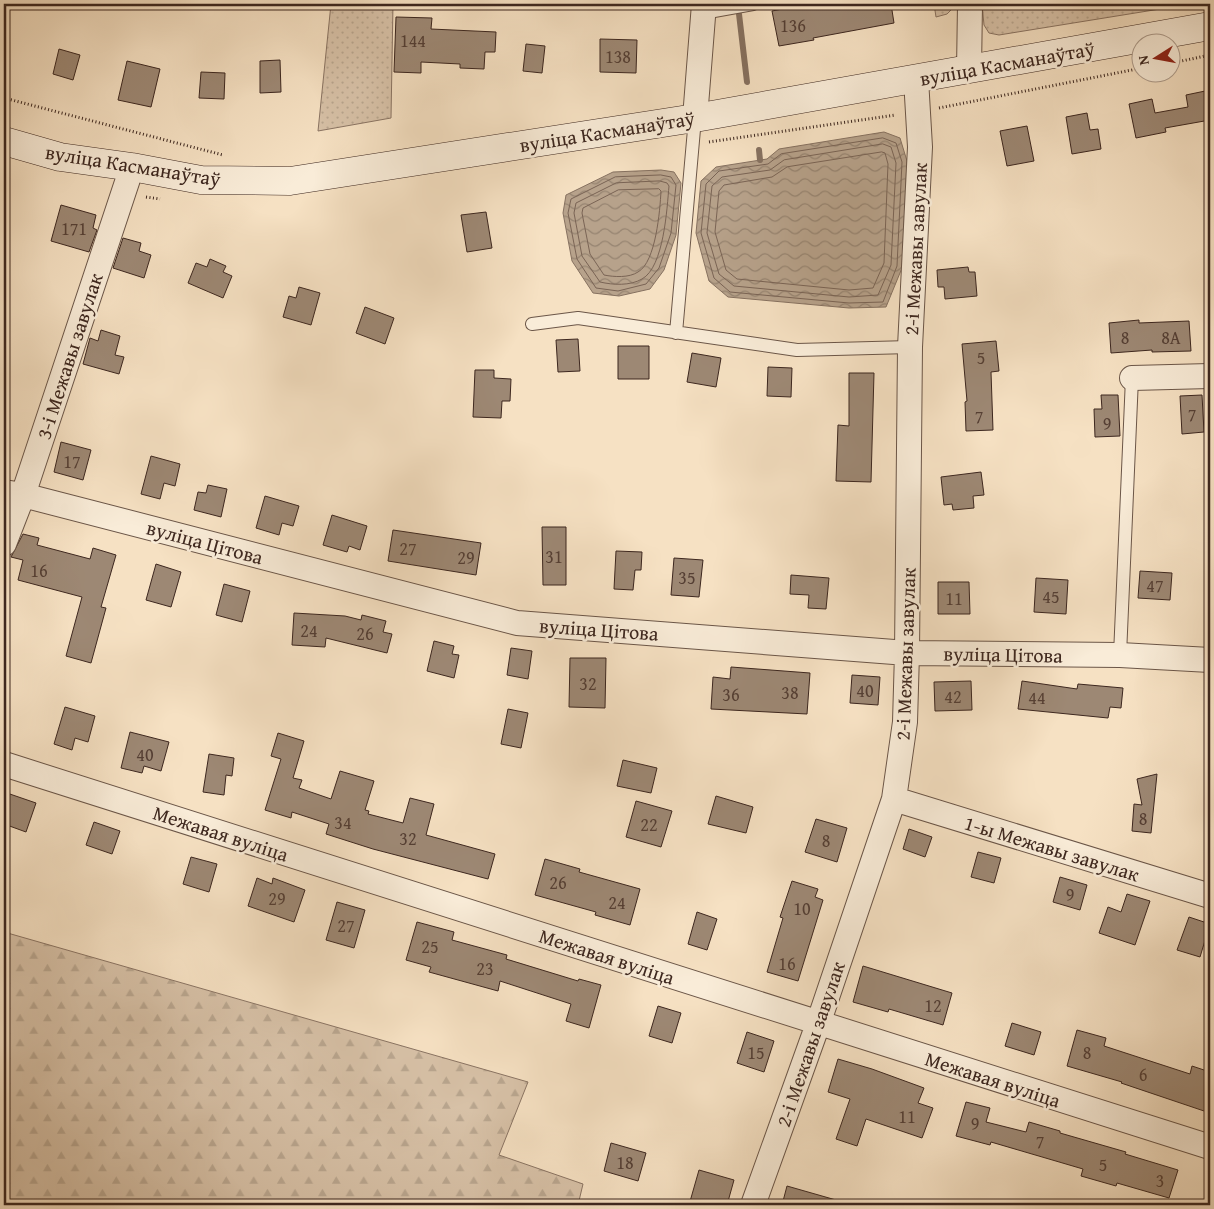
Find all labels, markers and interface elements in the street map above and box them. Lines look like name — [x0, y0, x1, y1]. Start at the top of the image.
house number: 136 — [780, 12, 806, 39]
house number: 144 — [400, 27, 426, 54]
north arrow — [1132, 32, 1182, 82]
street label: вуліца Касманаўтаў — [917, 33, 1097, 93]
house number: 138 — [605, 43, 631, 70]
text: N — [1132, 53, 1154, 67]
street label: вуліца Касманаўтаў — [517, 103, 697, 159]
street label: вуліца Касманаўтаў — [43, 137, 223, 193]
street label: 2-і Межавы завулак — [896, 161, 934, 336]
house number: 171 — [61, 215, 87, 242]
street label: 3-і Межавы завулак — [28, 269, 110, 443]
house number: 8 — [1121, 324, 1129, 351]
house number: 8А — [1161, 324, 1181, 351]
house number: 5 — [977, 344, 985, 371]
house number: 7 — [1188, 401, 1196, 428]
house number: 7 — [975, 403, 983, 430]
house number: 9 — [1103, 410, 1111, 437]
house number: 17 — [63, 448, 81, 475]
street label: вуліца Цітова — [144, 513, 267, 572]
house number: 27 — [399, 535, 417, 562]
house number: 31 — [545, 543, 563, 570]
house number: 29 — [457, 544, 475, 571]
house number: 16 — [30, 557, 48, 584]
house number: 35 — [678, 564, 696, 591]
street label: 2-і Межавы завулак — [887, 566, 923, 741]
house number: 47 — [1146, 572, 1164, 599]
house number: 45 — [1042, 583, 1060, 610]
house number: 11 — [945, 585, 963, 612]
street label: вуліца Цітова — [538, 610, 660, 648]
house number: 24 — [300, 617, 318, 644]
house number: 26 — [356, 620, 374, 647]
street label: вуліца Цітова — [943, 638, 1063, 670]
house number: 32 — [579, 670, 597, 697]
house number: 40 — [856, 677, 874, 704]
house number: 38 — [781, 679, 799, 706]
house number: 36 — [722, 681, 740, 708]
house number: 42 — [944, 683, 962, 710]
house number: 44 — [1028, 684, 1046, 711]
house number: 40 — [136, 741, 154, 768]
street label: Межавая вуліца — [150, 797, 293, 869]
house number: 8 — [1139, 805, 1147, 832]
street label: 1-ы Межавы завулак — [961, 808, 1144, 889]
house number: 34 — [334, 809, 352, 836]
house number: 22 — [640, 811, 658, 838]
house number: 32 — [399, 825, 417, 852]
house number: 8 — [822, 827, 830, 854]
house number: 26 — [549, 869, 567, 896]
house number: 9 — [1066, 881, 1074, 908]
house number: 29 — [268, 885, 286, 912]
house number: 24 — [608, 889, 626, 916]
house number: 10 — [793, 895, 811, 922]
house number: 27 — [337, 912, 355, 939]
street label: Межавая вуліца — [536, 920, 679, 992]
house number: 25 — [421, 933, 439, 960]
house number: 16 — [778, 950, 796, 977]
house number: 23 — [476, 955, 494, 982]
street label: 2-і Межавы завулак — [768, 957, 852, 1131]
house number: 12 — [924, 992, 942, 1019]
house number: 15 — [747, 1039, 765, 1066]
house number: 8 — [1083, 1039, 1091, 1066]
street label: Межавая вуліца — [922, 1043, 1065, 1115]
house number: 6 — [1139, 1061, 1147, 1088]
house number: 11 — [898, 1103, 916, 1130]
house number: 9 — [971, 1110, 979, 1137]
house number: 7 — [1036, 1128, 1044, 1155]
house number: 18 — [616, 1149, 634, 1176]
house number: 5 — [1099, 1151, 1107, 1178]
house number: 3 — [1156, 1167, 1164, 1194]

